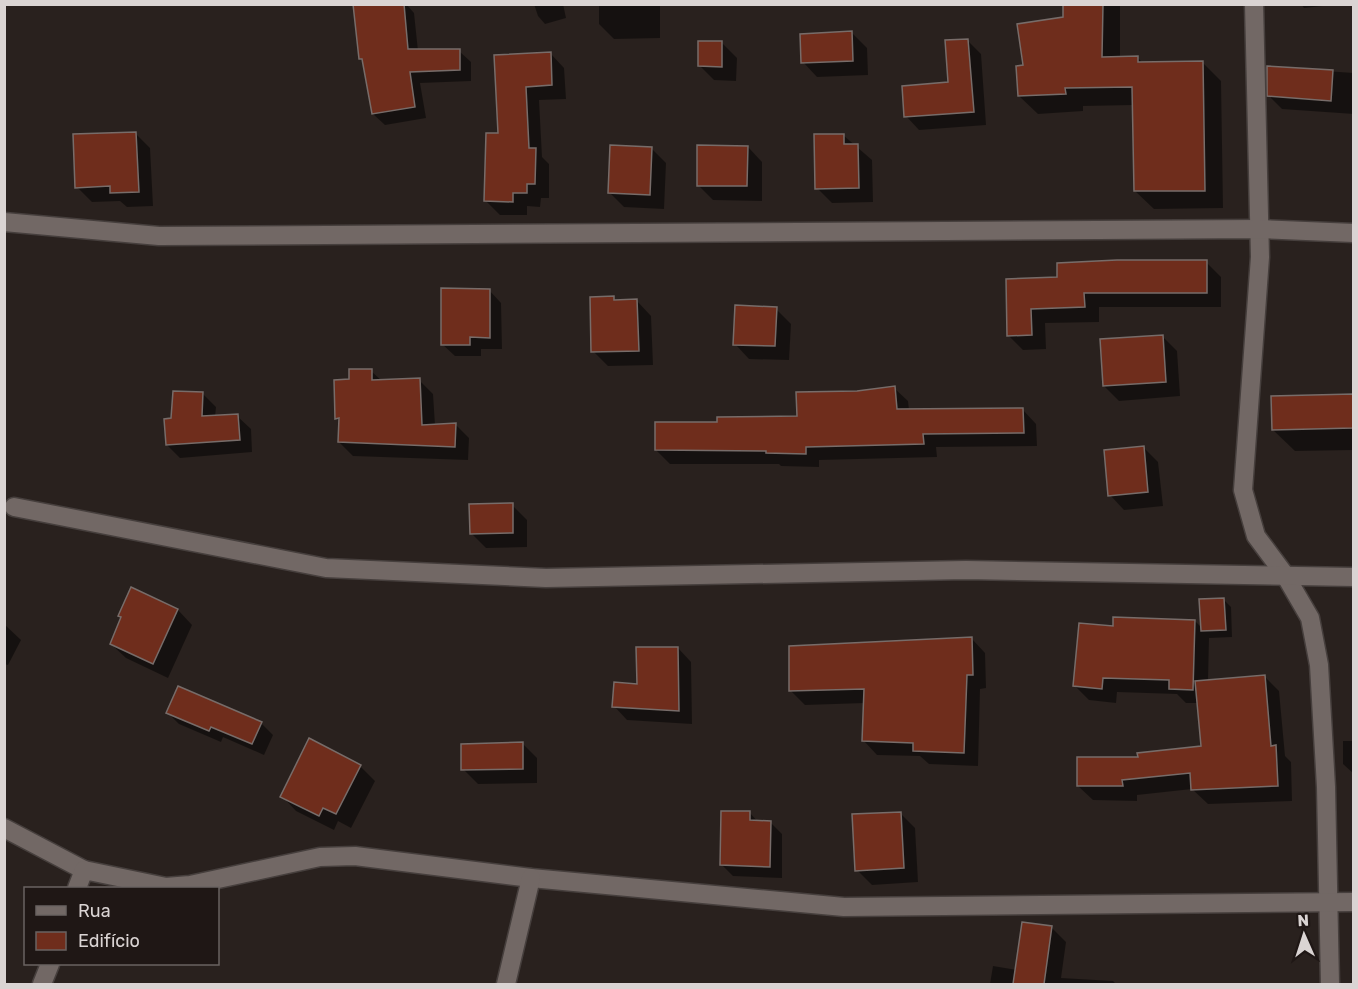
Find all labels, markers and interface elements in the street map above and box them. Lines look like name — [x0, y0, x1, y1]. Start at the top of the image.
legend — [24, 887, 219, 965]
text: Rua — [78, 900, 111, 922]
north arrow — [1274, 905, 1334, 965]
text: N — [1297, 911, 1309, 930]
text: Edifício — [78, 930, 140, 952]

